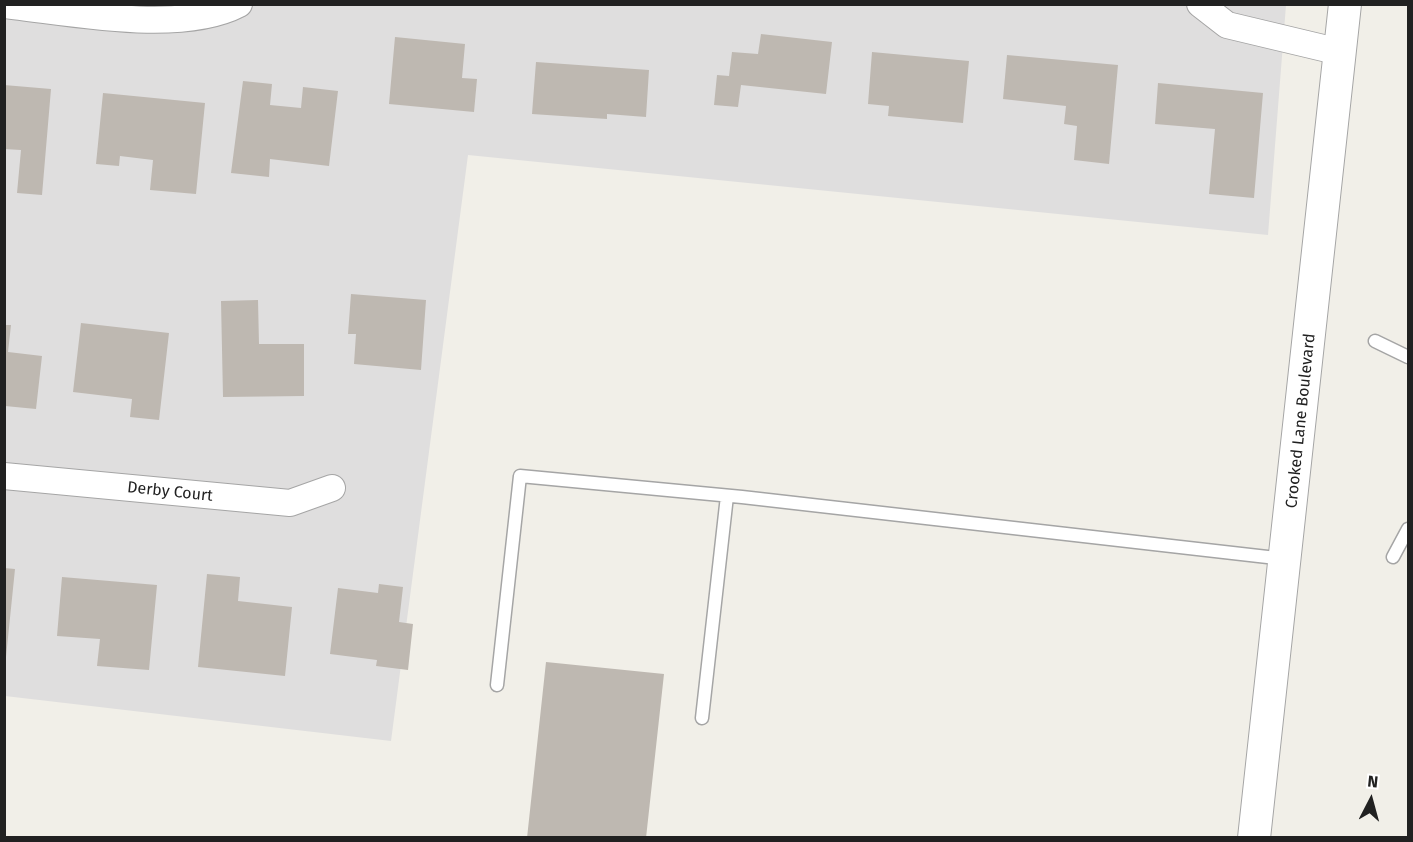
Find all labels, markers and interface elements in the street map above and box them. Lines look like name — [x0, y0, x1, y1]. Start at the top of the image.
street label: Crooked Lane Boulevard — [1282, 333, 1320, 509]
street label: Derby Court — [126, 478, 214, 506]
north arrow — [1341, 770, 1401, 830]
text: N — [1367, 772, 1379, 792]

